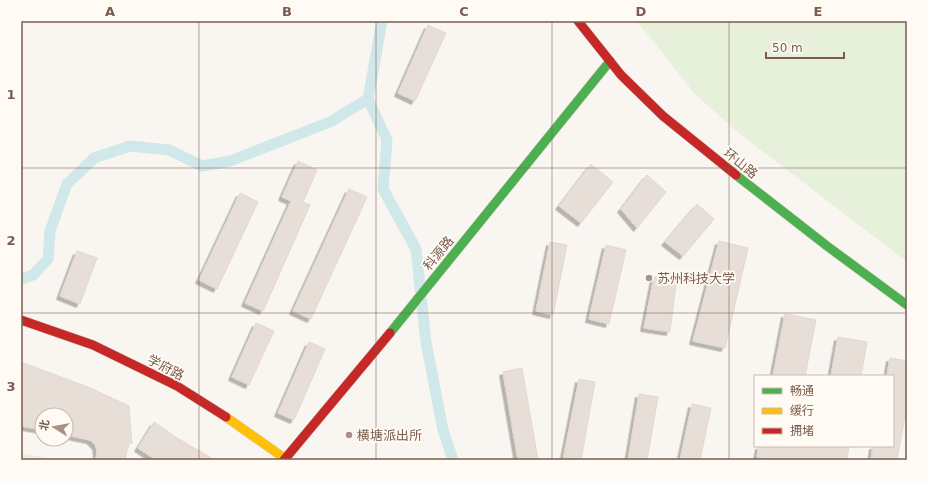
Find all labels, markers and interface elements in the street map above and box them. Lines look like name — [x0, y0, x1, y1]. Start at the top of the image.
text: A — [105, 4, 115, 19]
text: B — [282, 4, 292, 19]
text: C — [459, 4, 469, 19]
text: D — [636, 4, 647, 19]
text: E — [814, 4, 822, 19]
scale bar — [766, 34, 844, 60]
text: 50 m — [772, 41, 803, 55]
text: 1 — [6, 87, 16, 102]
street label: 环山路 — [721, 145, 761, 181]
text: 2 — [6, 233, 16, 248]
street label: 科源路 — [420, 233, 456, 273]
place label: 苏州科技大学 — [657, 271, 735, 286]
marker: 苏州科技大学 — [644, 273, 654, 283]
street label: 学府路 — [145, 352, 187, 383]
legend — [754, 375, 894, 447]
text: 3 — [6, 379, 16, 394]
text: 畅通 — [790, 384, 814, 398]
text: 缓行 — [790, 404, 814, 418]
north arrow — [34, 407, 74, 447]
text: 北 — [37, 419, 52, 432]
text: 拥堵 — [790, 424, 814, 438]
place label: 横塘派出所 — [357, 428, 422, 443]
marker: 横塘派出所 — [344, 430, 354, 440]

